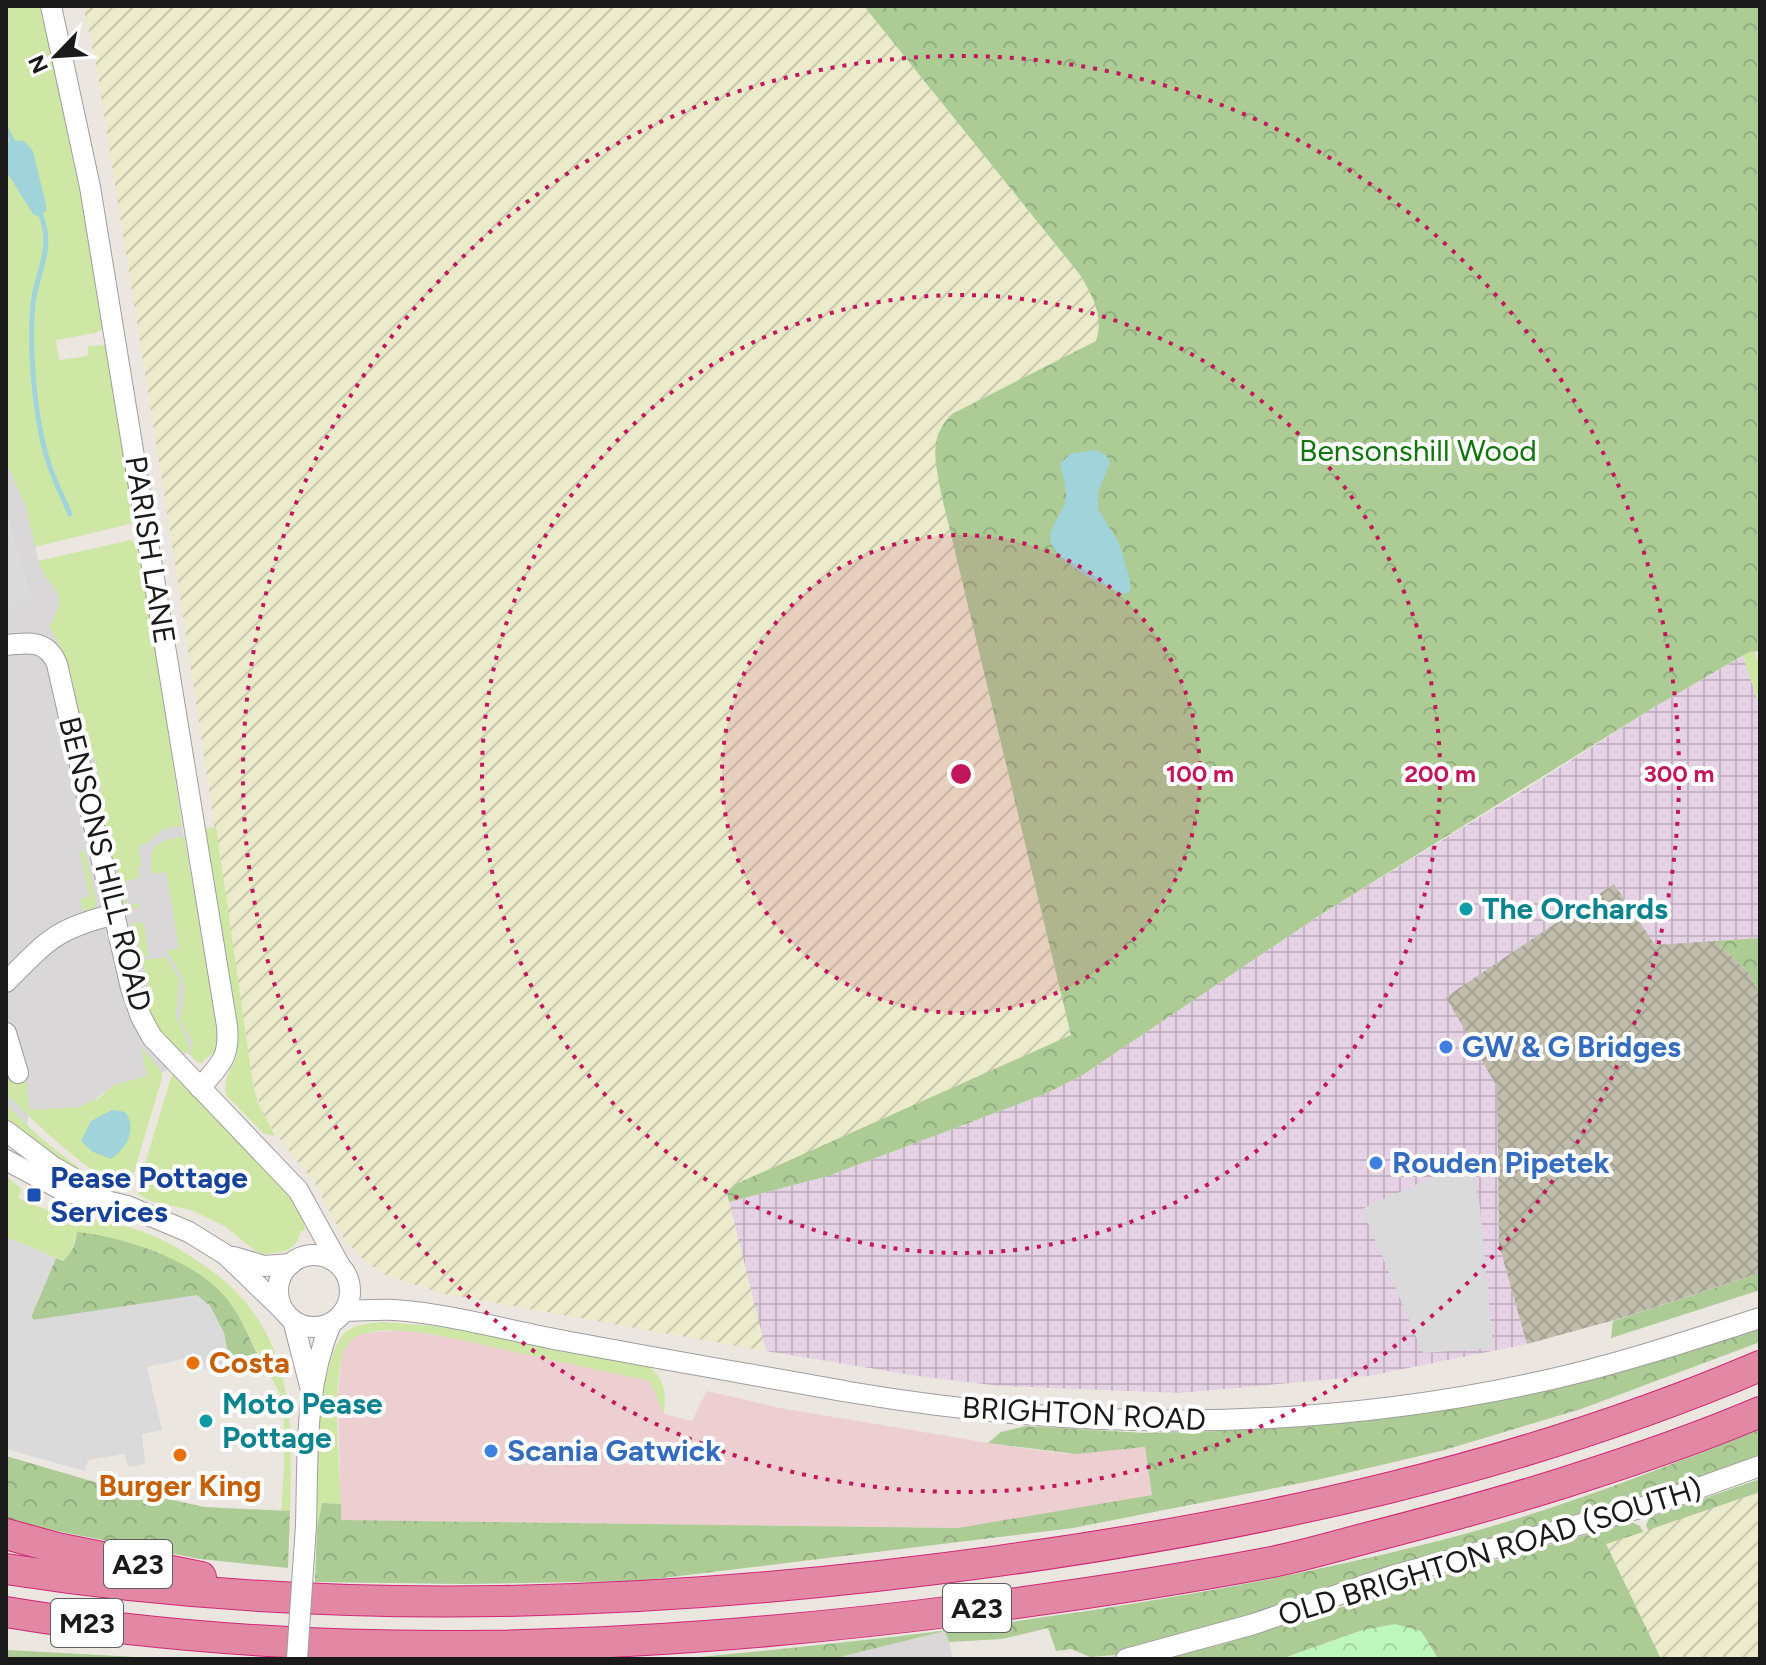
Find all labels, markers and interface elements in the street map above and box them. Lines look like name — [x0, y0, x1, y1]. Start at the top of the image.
north arrow — [16, 16, 96, 96]
text: N — [22, 51, 54, 78]
park label: Bensonshill Wood — [1299, 432, 1537, 469]
street label: PARISH LANE — [117, 453, 184, 647]
street label: BENSONS HILL ROAD — [51, 713, 160, 1015]
text: 100 m — [1166, 759, 1234, 788]
text: 200 m — [1404, 759, 1476, 788]
text: 300 m — [1643, 759, 1715, 788]
centre of rings — [947, 760, 975, 788]
place label: The Orchards — [1482, 890, 1668, 927]
marker: The Orchards — [1457, 900, 1475, 918]
place label: GW & G Bridges — [1462, 1028, 1681, 1065]
marker: GW & G Bridges — [1437, 1038, 1455, 1056]
place label: Rouden Pipetek — [1392, 1144, 1610, 1181]
marker: Rouden Pipetek — [1367, 1154, 1385, 1172]
place label: Pease Pottage Services — [50, 1159, 248, 1230]
marker: Pease Pottage Services — [25, 1186, 43, 1204]
place label: Costa — [209, 1344, 290, 1381]
marker: Costa — [184, 1354, 202, 1372]
place label: Moto Pease Pottage — [222, 1385, 383, 1456]
street label: BRIGHTON ROAD — [961, 1389, 1207, 1438]
marker: Moto Pease Pottage — [197, 1412, 215, 1430]
place label: Scania Gatwick — [507, 1432, 721, 1469]
marker: Scania Gatwick — [482, 1442, 500, 1460]
marker: Burger King — [171, 1446, 189, 1464]
place label: Burger King — [99, 1467, 261, 1504]
street label: OLD BRIGHTON ROAD (SOUTH) — [1273, 1469, 1706, 1634]
road number: A23 — [104, 1540, 172, 1588]
road number: A23 — [943, 1584, 1011, 1632]
road number: M23 — [51, 1599, 123, 1647]

